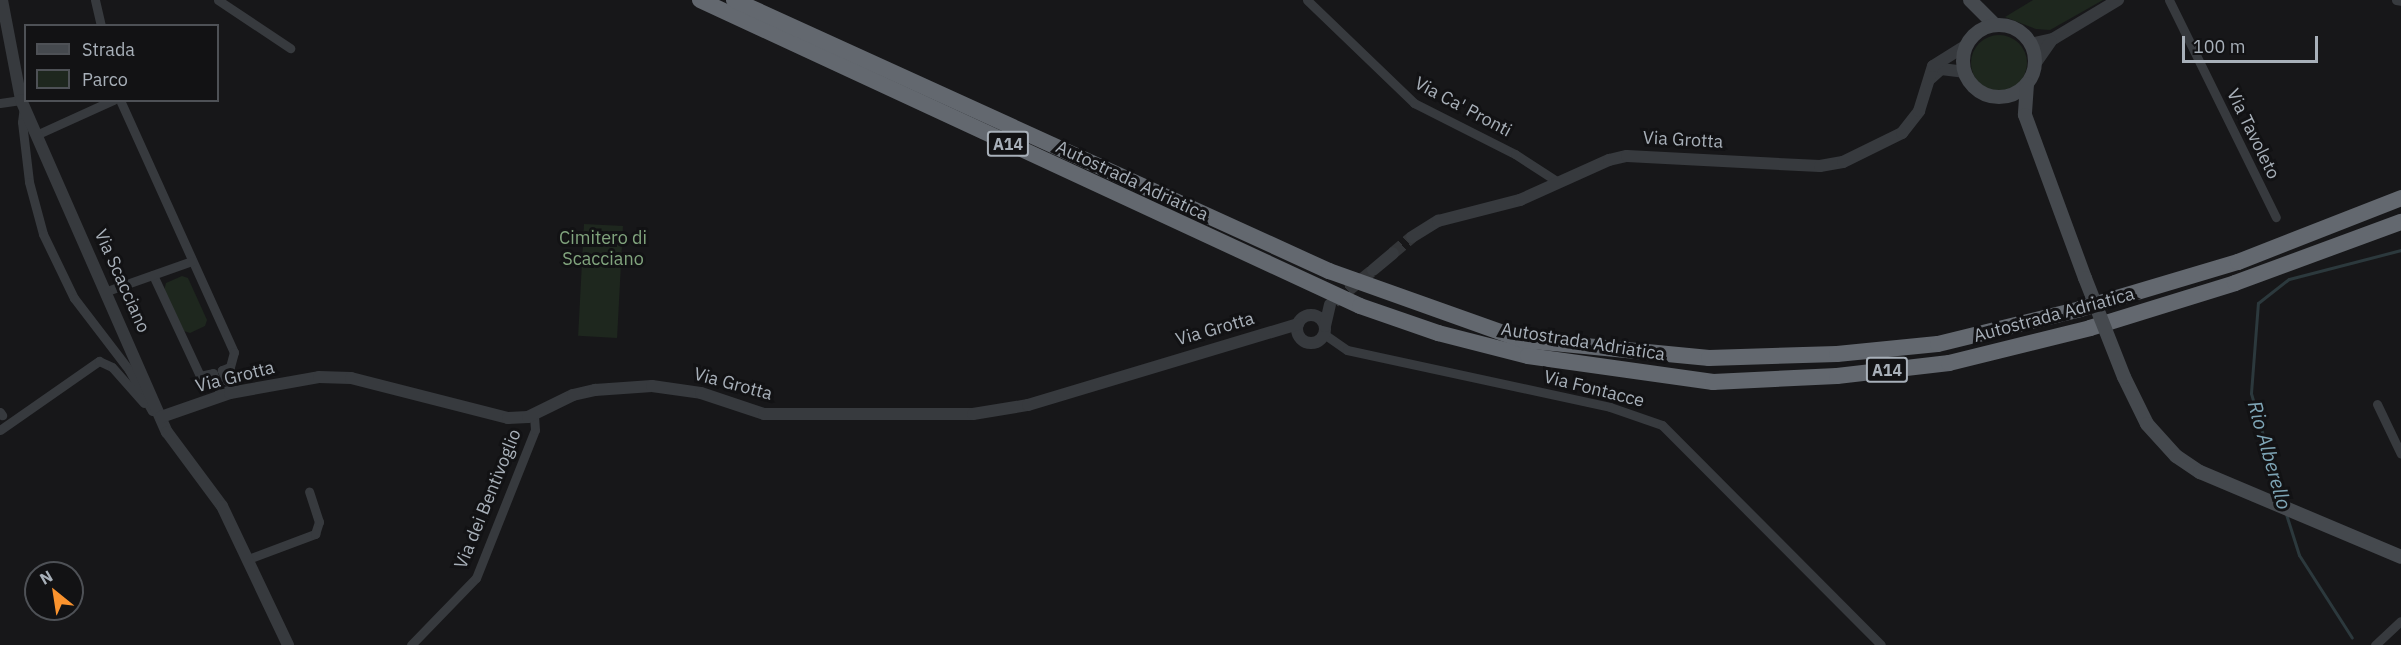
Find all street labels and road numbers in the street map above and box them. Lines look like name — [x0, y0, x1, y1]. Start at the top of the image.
street label: Via Ca' Pronti — [1411, 72, 1515, 142]
street label: Via Tavoleto — [2222, 85, 2284, 183]
street label: Via Grotta — [1642, 127, 1724, 153]
road number: A14 — [986, 131, 1030, 157]
street label: Autostrada Adriatica — [1052, 136, 1212, 226]
street label: Via Scacciano — [90, 226, 154, 336]
street label: Autostrada Adriatica — [1971, 283, 2137, 347]
street label: Via Grotta — [1173, 308, 1257, 350]
street label: Autostrada Adriatica — [1499, 318, 1667, 366]
street label: Via Grotta — [193, 357, 277, 397]
road number: A14 — [1864, 357, 1910, 383]
street label: Via Grotta — [691, 363, 775, 405]
street label: Via Fontacce — [1541, 366, 1647, 412]
street label: Via dei Bentivoglio — [450, 426, 526, 572]

